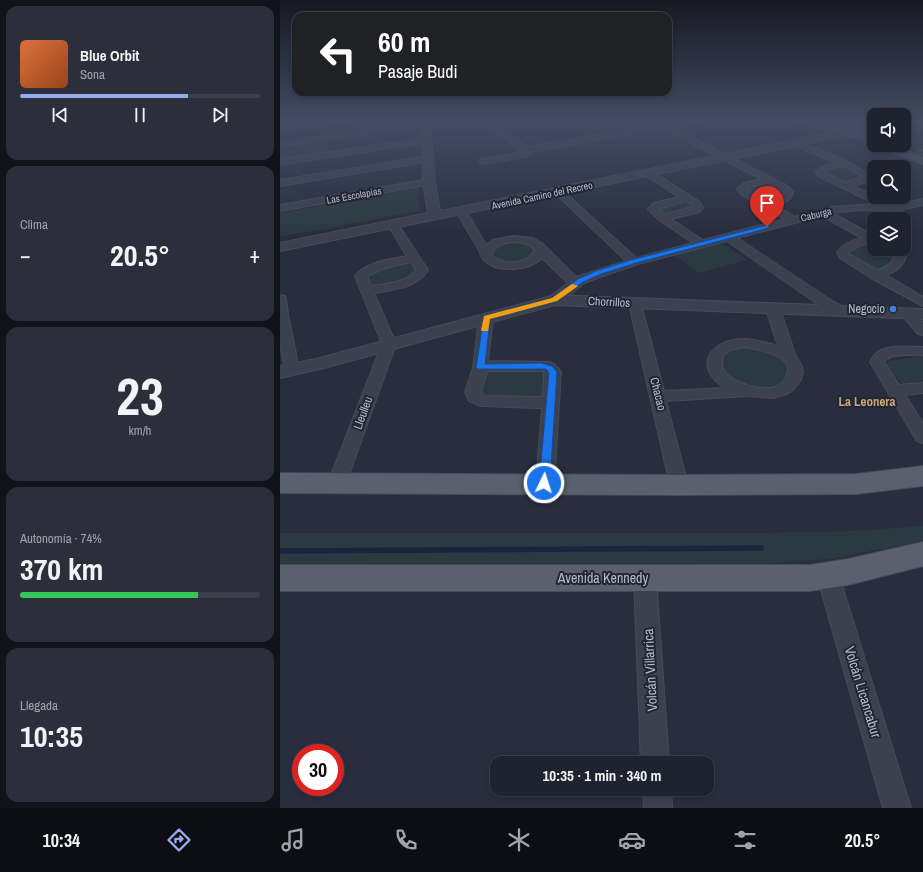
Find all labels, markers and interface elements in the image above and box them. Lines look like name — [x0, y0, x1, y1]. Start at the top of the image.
text: 60 m — [378, 23, 430, 61]
icon: left — [312, 28, 364, 80]
text: Blue Orbit — [80, 45, 139, 66]
text: Pasaje Budi — [378, 59, 458, 84]
text: Sona — [80, 66, 105, 83]
icon: previous — [49, 104, 71, 126]
icon: pause — [129, 104, 151, 126]
icon: next — [209, 104, 231, 126]
map controls — [867, 108, 911, 256]
button: sound — [867, 108, 911, 152]
button: search — [867, 160, 911, 204]
street label: Avenida Camino del Recreo — [489, 178, 594, 213]
street label: Las Escolapias — [326, 184, 383, 207]
pin — [750, 186, 784, 227]
icon: arrive — [756, 192, 778, 214]
street label: Caburga — [799, 204, 833, 225]
button: layers — [867, 212, 911, 256]
text: Clima — [20, 216, 48, 233]
text: 20.5° — [110, 235, 170, 275]
text: − — [20, 240, 31, 270]
text: + — [249, 240, 260, 270]
street label: Chorrillos — [588, 293, 631, 311]
place label: Negocio — [848, 301, 885, 317]
marker: Negocio — [888, 304, 898, 314]
text: 23 — [116, 361, 164, 431]
street label: Chacao — [646, 376, 670, 412]
district label: La Leonera — [839, 393, 896, 410]
street label: Lleulleu — [350, 394, 376, 432]
text: km/h — [128, 422, 152, 439]
position arrow — [523, 462, 565, 504]
text: Autonomía · 74% — [20, 530, 102, 547]
text: 370 km — [20, 549, 103, 589]
street label: Avenida Kennedy — [557, 569, 648, 587]
street label: Volcán Villarrica — [639, 628, 661, 712]
street label: Volcán Licancabur — [841, 644, 885, 740]
text: Llegada — [20, 697, 58, 714]
text: 10:35 — [20, 716, 83, 756]
speed limit sign: 30 — [292, 744, 344, 796]
text: 10:35 · 1 min · 340 m — [543, 765, 661, 786]
icon: directions — [165, 826, 193, 854]
icon: music — [279, 826, 307, 854]
icon: phone — [392, 826, 420, 854]
icon: climate — [505, 826, 533, 854]
icon: car — [618, 826, 646, 854]
icon: filters — [731, 826, 759, 854]
text: 10:34 — [43, 828, 80, 853]
text: 20.5° — [844, 828, 880, 853]

